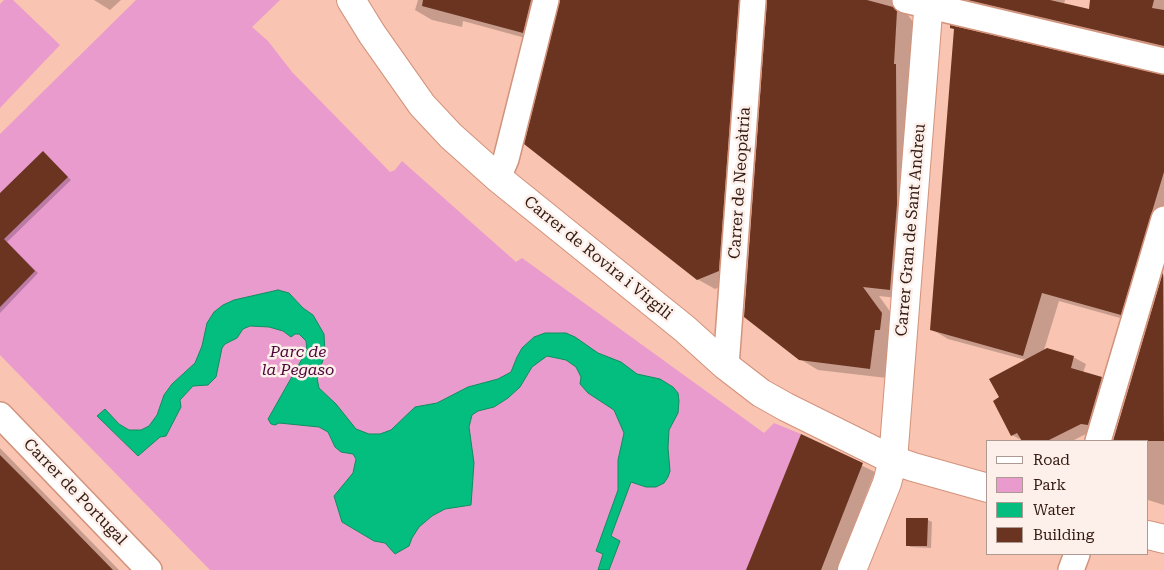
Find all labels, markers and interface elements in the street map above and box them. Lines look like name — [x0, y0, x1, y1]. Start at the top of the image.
street label: Carrer de Neopàtria — [725, 106, 755, 260]
street label: Carrer Gran de Sant Andreu — [892, 123, 930, 337]
street label: Carrer de Rovira i Virgili — [520, 192, 676, 324]
park label: Parc de la Pegaso — [262, 342, 334, 380]
street label: Carrer de Portugal — [19, 435, 131, 549]
legend — [986, 440, 1149, 555]
text: Road — [1033, 451, 1070, 469]
text: Park — [1033, 476, 1066, 494]
text: Water — [1033, 501, 1075, 519]
text: Building — [1033, 526, 1094, 544]

